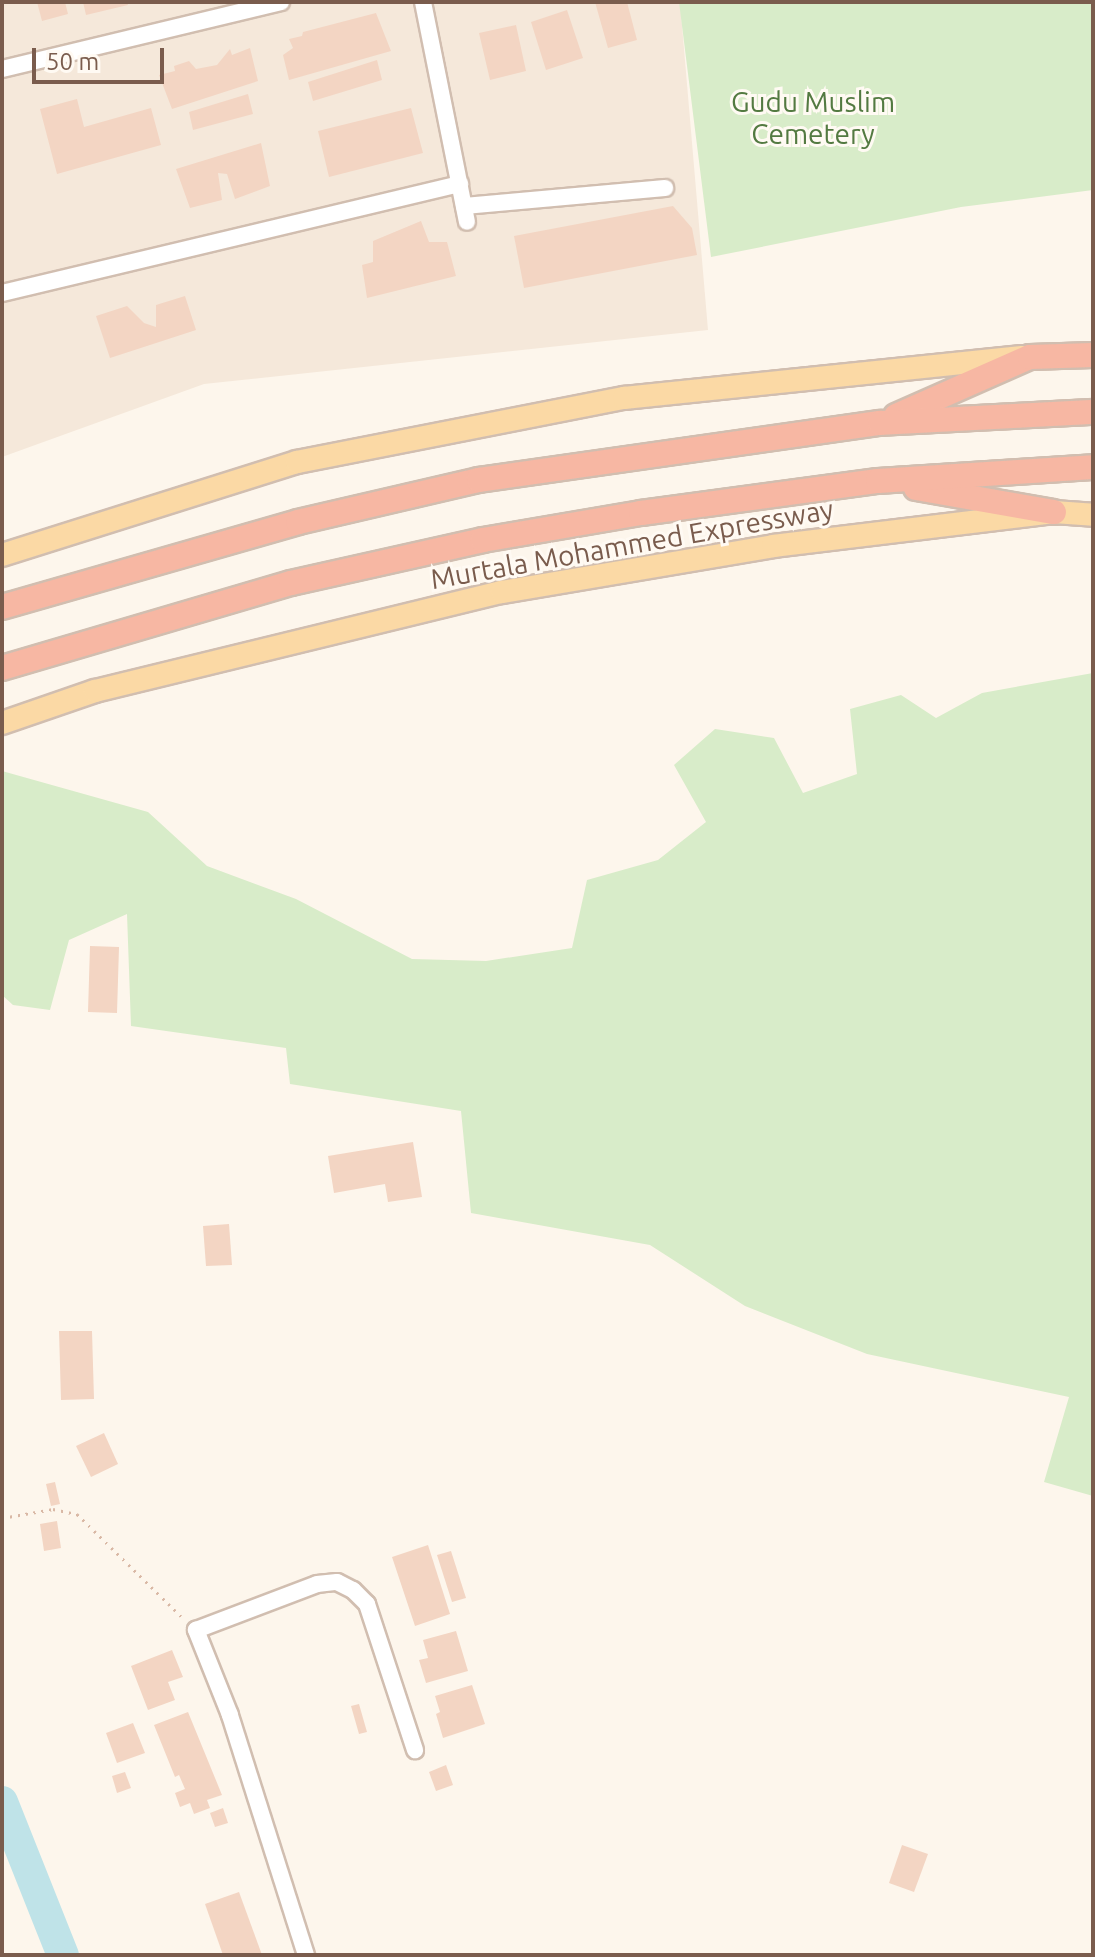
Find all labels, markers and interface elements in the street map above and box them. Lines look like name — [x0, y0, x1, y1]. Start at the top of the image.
scale bar — [36, 32, 168, 82]
text: 50 m — [46, 48, 99, 75]
park label: Gudu Muslim Cemetery — [731, 85, 895, 151]
street label: Murtala Mohammed Expressway — [428, 492, 836, 596]

